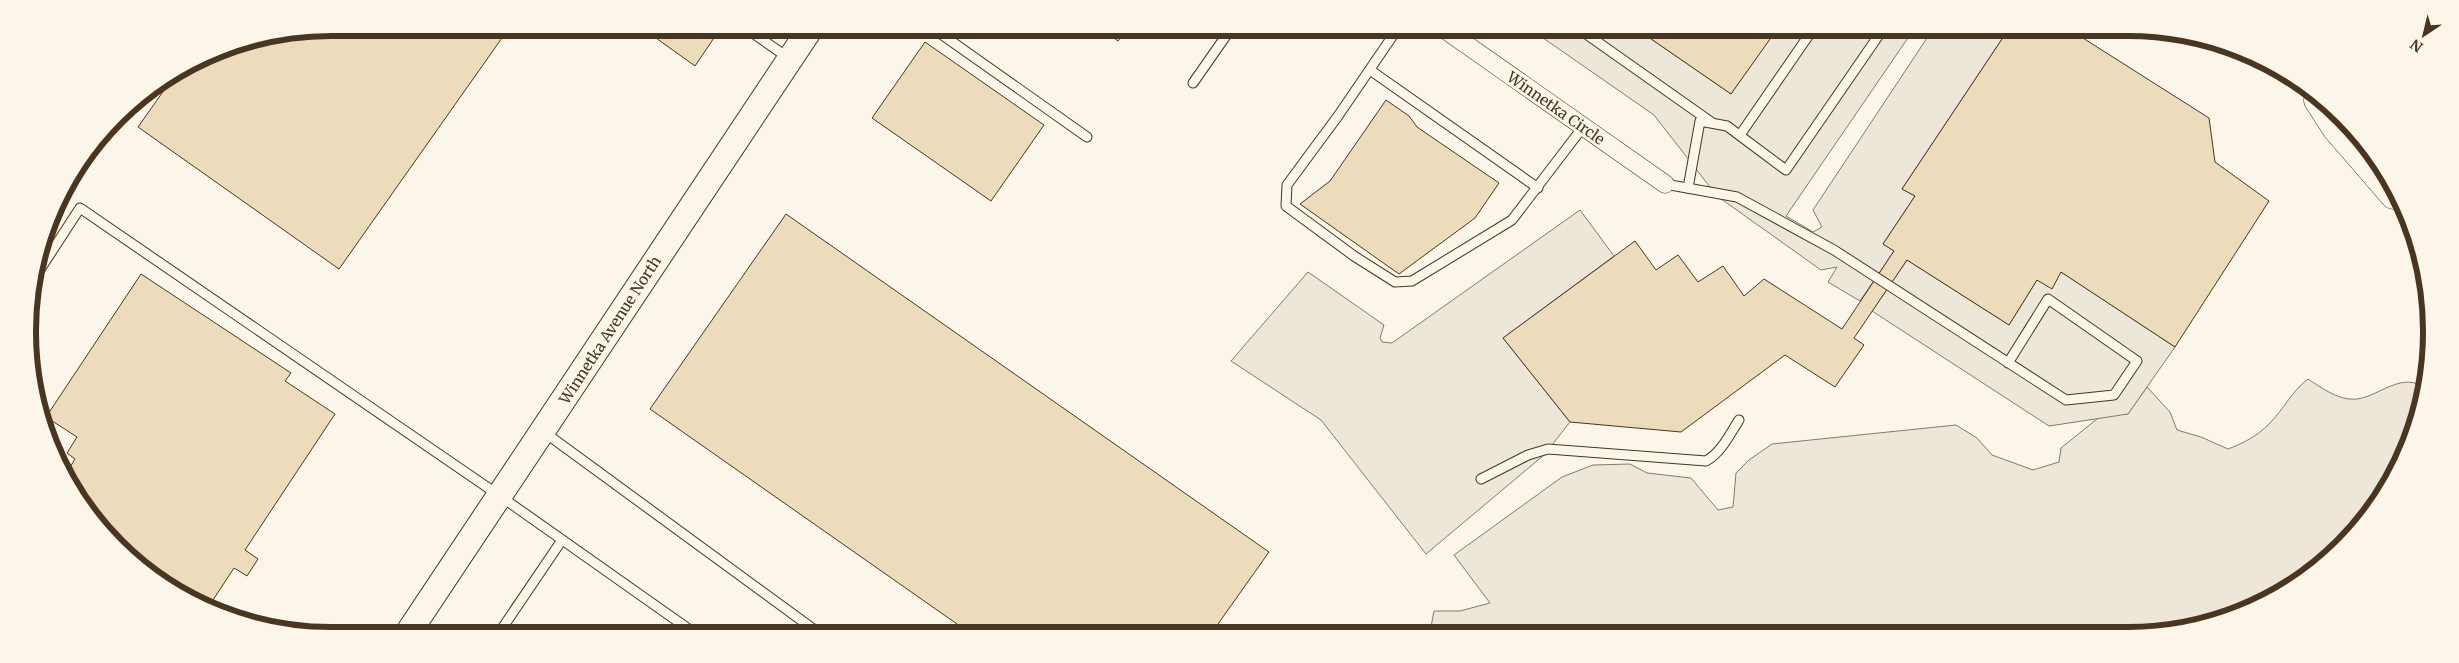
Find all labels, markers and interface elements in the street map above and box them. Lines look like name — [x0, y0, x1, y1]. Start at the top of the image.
north arrow — [2399, 10, 2449, 60]
text: N — [2407, 35, 2426, 56]
street label: Winnetka Circle — [1503, 67, 1609, 149]
street label: Winnetka Avenue North — [554, 252, 665, 409]

